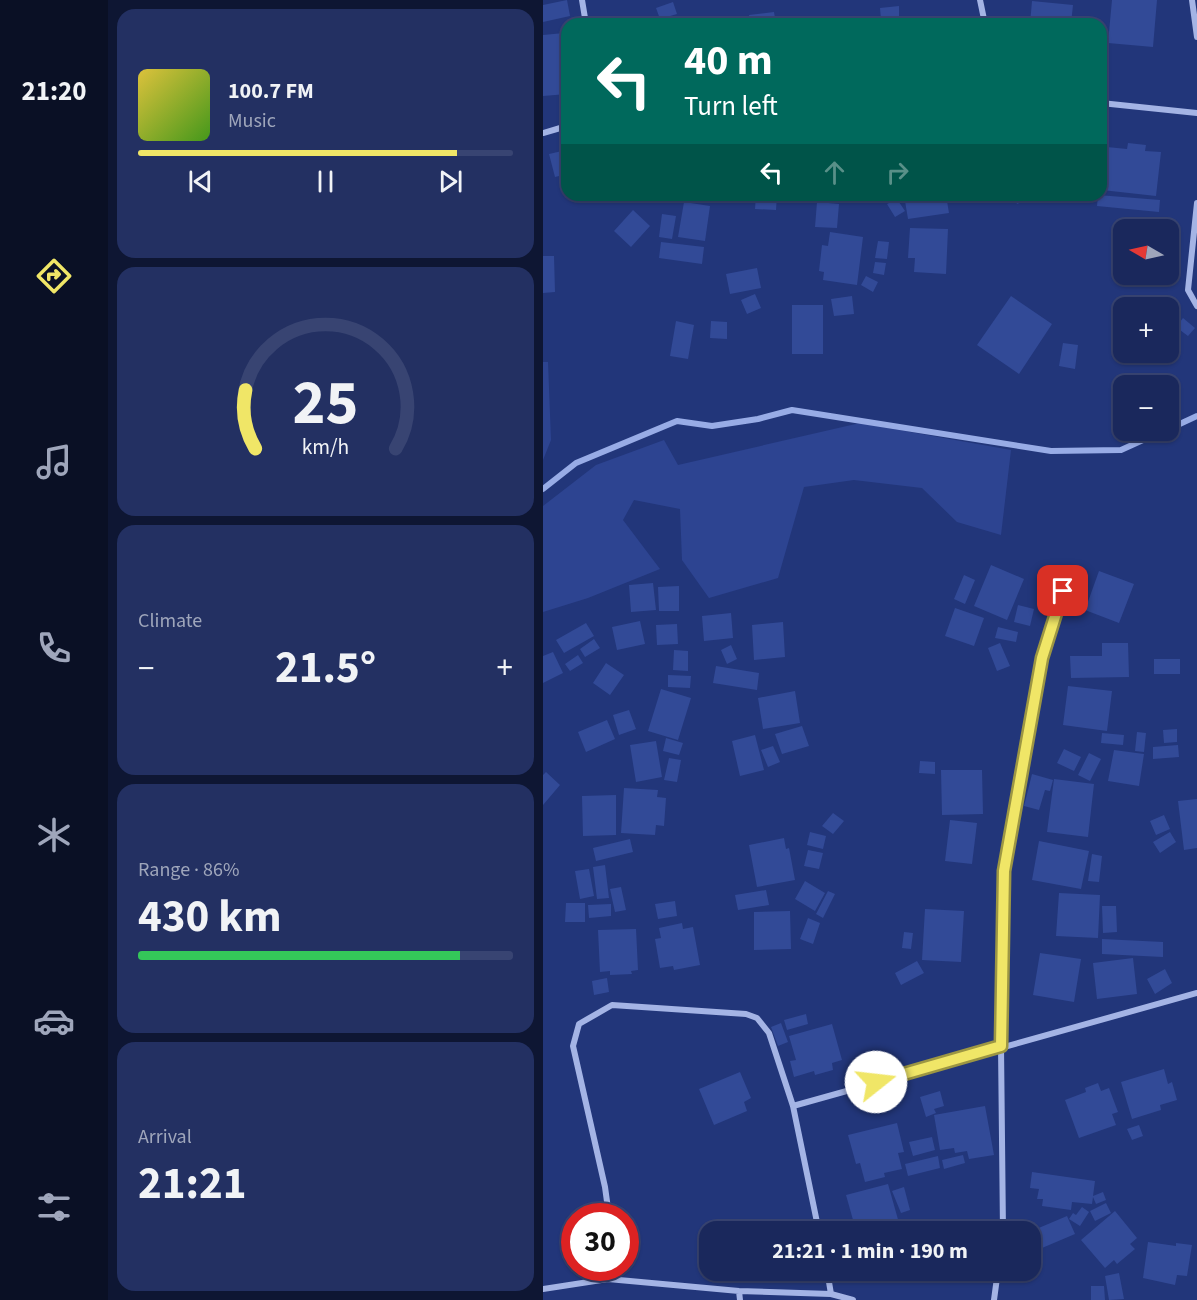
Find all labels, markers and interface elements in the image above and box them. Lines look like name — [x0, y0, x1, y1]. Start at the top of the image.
text: 40 m — [684, 31, 773, 91]
icon: left — [585, 42, 663, 120]
text: 21:20 — [21, 72, 87, 111]
text: 100.7 FM — [228, 75, 314, 107]
text: Turn left — [684, 87, 778, 126]
text: Music — [228, 107, 276, 135]
icon: left — [755, 156, 788, 189]
icon: ahead — [818, 156, 851, 189]
icon: right — [881, 156, 914, 189]
icon: previous — [184, 165, 217, 198]
icon: pause — [309, 165, 342, 198]
icon: next — [434, 165, 467, 198]
north arrow — [1113, 219, 1179, 285]
map controls — [1113, 219, 1179, 441]
icon: directions — [33, 255, 75, 297]
button: + — [1113, 297, 1179, 363]
text: 25 — [293, 359, 358, 448]
button: − — [1113, 375, 1179, 441]
text: km/h — [302, 432, 349, 463]
icon: music — [33, 441, 75, 483]
pin — [1037, 565, 1088, 616]
icon: arrive — [1046, 574, 1079, 607]
text: Climate — [138, 607, 202, 635]
icon: phone — [33, 627, 75, 669]
text: 21.5° — [275, 636, 376, 700]
text: − — [138, 645, 154, 692]
text: + — [497, 645, 513, 692]
icon: climate — [33, 814, 75, 856]
text: Range · 86% — [138, 856, 239, 884]
text: 430 km — [138, 885, 282, 949]
icon: car — [33, 1000, 75, 1042]
position arrow — [844, 1050, 908, 1114]
text: Arrival — [138, 1123, 192, 1151]
text: 21:21 — [138, 1152, 247, 1216]
icon: filters — [33, 1186, 75, 1228]
speed limit sign: 30 — [561, 1203, 639, 1281]
text: 21:21 · 1 min · 190 m — [772, 1235, 968, 1267]

